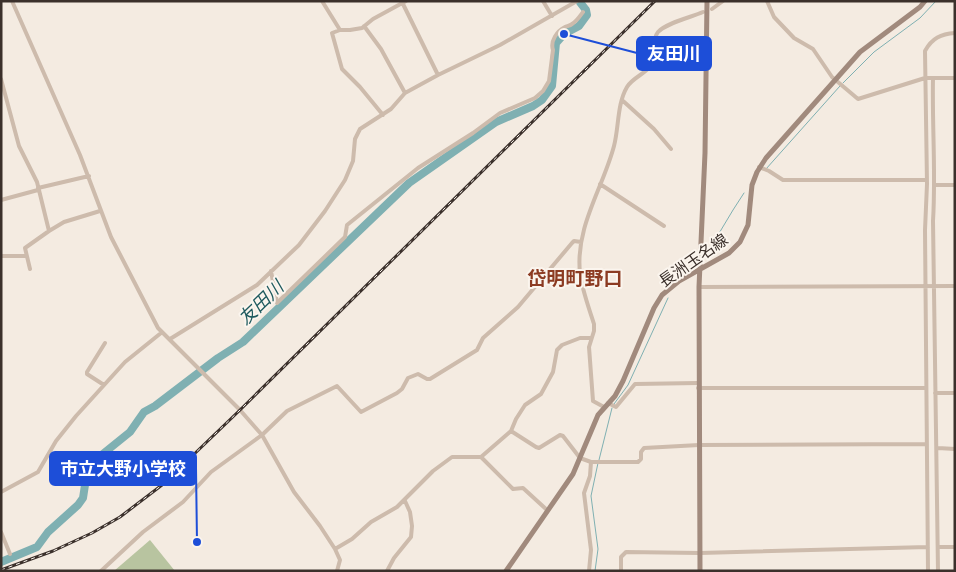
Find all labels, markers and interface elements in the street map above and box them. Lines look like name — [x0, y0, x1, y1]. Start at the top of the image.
callout: 友田川 — [637, 37, 711, 70]
text: 友田川 — [647, 44, 701, 65]
street label: 長洲玉名線 — [656, 230, 732, 292]
district label: 岱明町野口 — [527, 268, 623, 291]
water label: 友田川 — [235, 276, 290, 330]
callout: 市立大野小学校 — [50, 452, 196, 485]
text: 市立大野小学校 — [60, 459, 186, 480]

